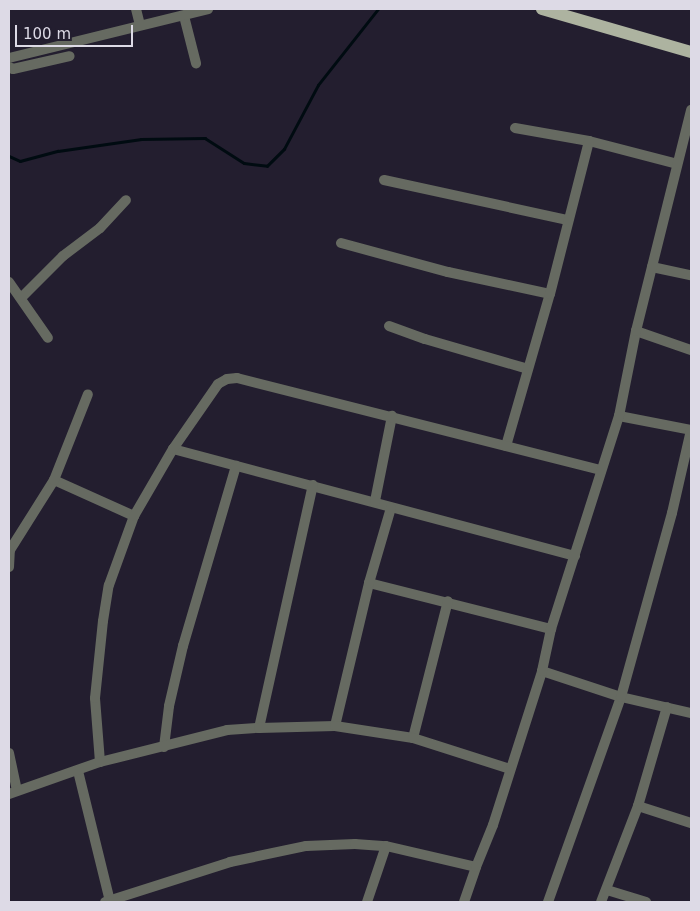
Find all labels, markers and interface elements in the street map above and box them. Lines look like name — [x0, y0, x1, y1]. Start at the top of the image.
scale bar — [18, 15, 135, 47]
text: 100 m — [23, 25, 71, 43]

